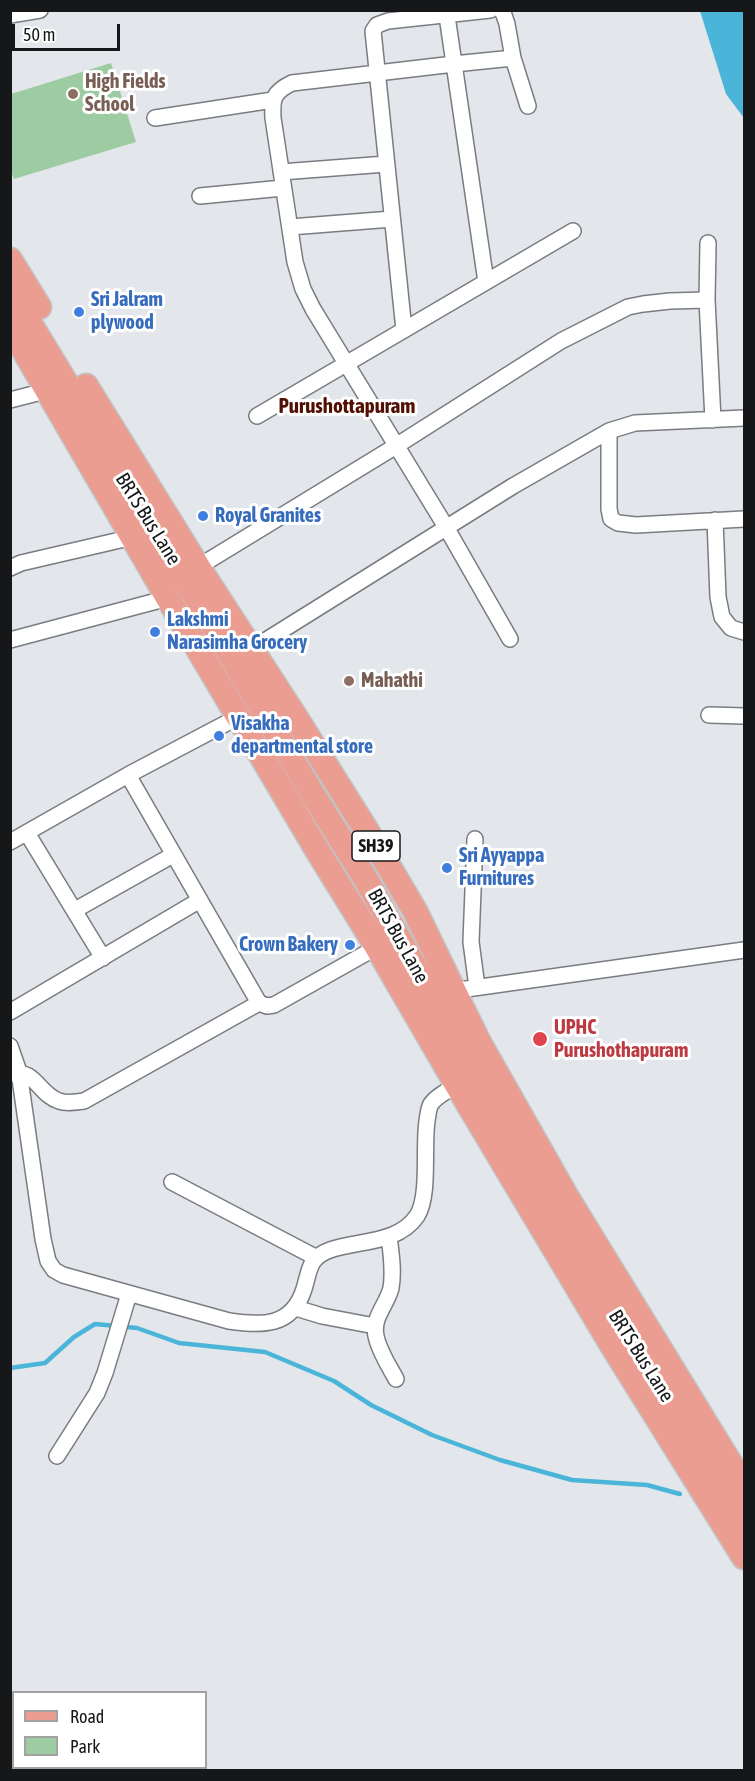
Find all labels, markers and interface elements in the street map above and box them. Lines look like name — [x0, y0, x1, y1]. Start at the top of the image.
scale bar — [15, 12, 123, 50]
text: 50 m — [23, 24, 55, 45]
place label: High Fields School — [85, 70, 166, 117]
marker: High Fields School — [66, 87, 80, 101]
place label: Sri Jalram plywood — [91, 288, 163, 335]
marker: Sri Jalram plywood — [72, 305, 86, 319]
district label: Purushottapuram — [279, 393, 415, 419]
street label: BRTS Bus Lane — [110, 468, 186, 570]
place label: Royal Granites — [215, 504, 321, 528]
marker: Royal Granites — [196, 509, 210, 523]
place label: Lakshmi Narasimha Grocery — [167, 608, 307, 655]
marker: Lakshmi Narasimha Grocery — [148, 625, 162, 639]
place label: Mahathi — [361, 669, 423, 693]
marker: Mahathi — [342, 674, 356, 688]
place label: Visakha departmental store — [231, 712, 373, 759]
marker: Visakha departmental store — [212, 729, 226, 743]
road number: SH39 — [352, 831, 400, 861]
place label: Sri Ayyappa Furnitures — [459, 844, 544, 891]
marker: Sri Ayyappa Furnitures — [440, 861, 454, 875]
street label: BRTS Bus Lane — [362, 885, 434, 987]
place label: Crown Bakery — [239, 933, 338, 957]
marker: Crown Bakery — [343, 938, 357, 952]
place label: UPHC Purushothapuram — [554, 1016, 688, 1063]
marker: UPHC Purushothapuram — [531, 1030, 549, 1048]
street label: BRTS Bus Lane — [603, 1305, 679, 1407]
legend — [12, 1691, 207, 1769]
text: Road — [70, 1706, 104, 1727]
text: Park — [70, 1736, 100, 1757]

